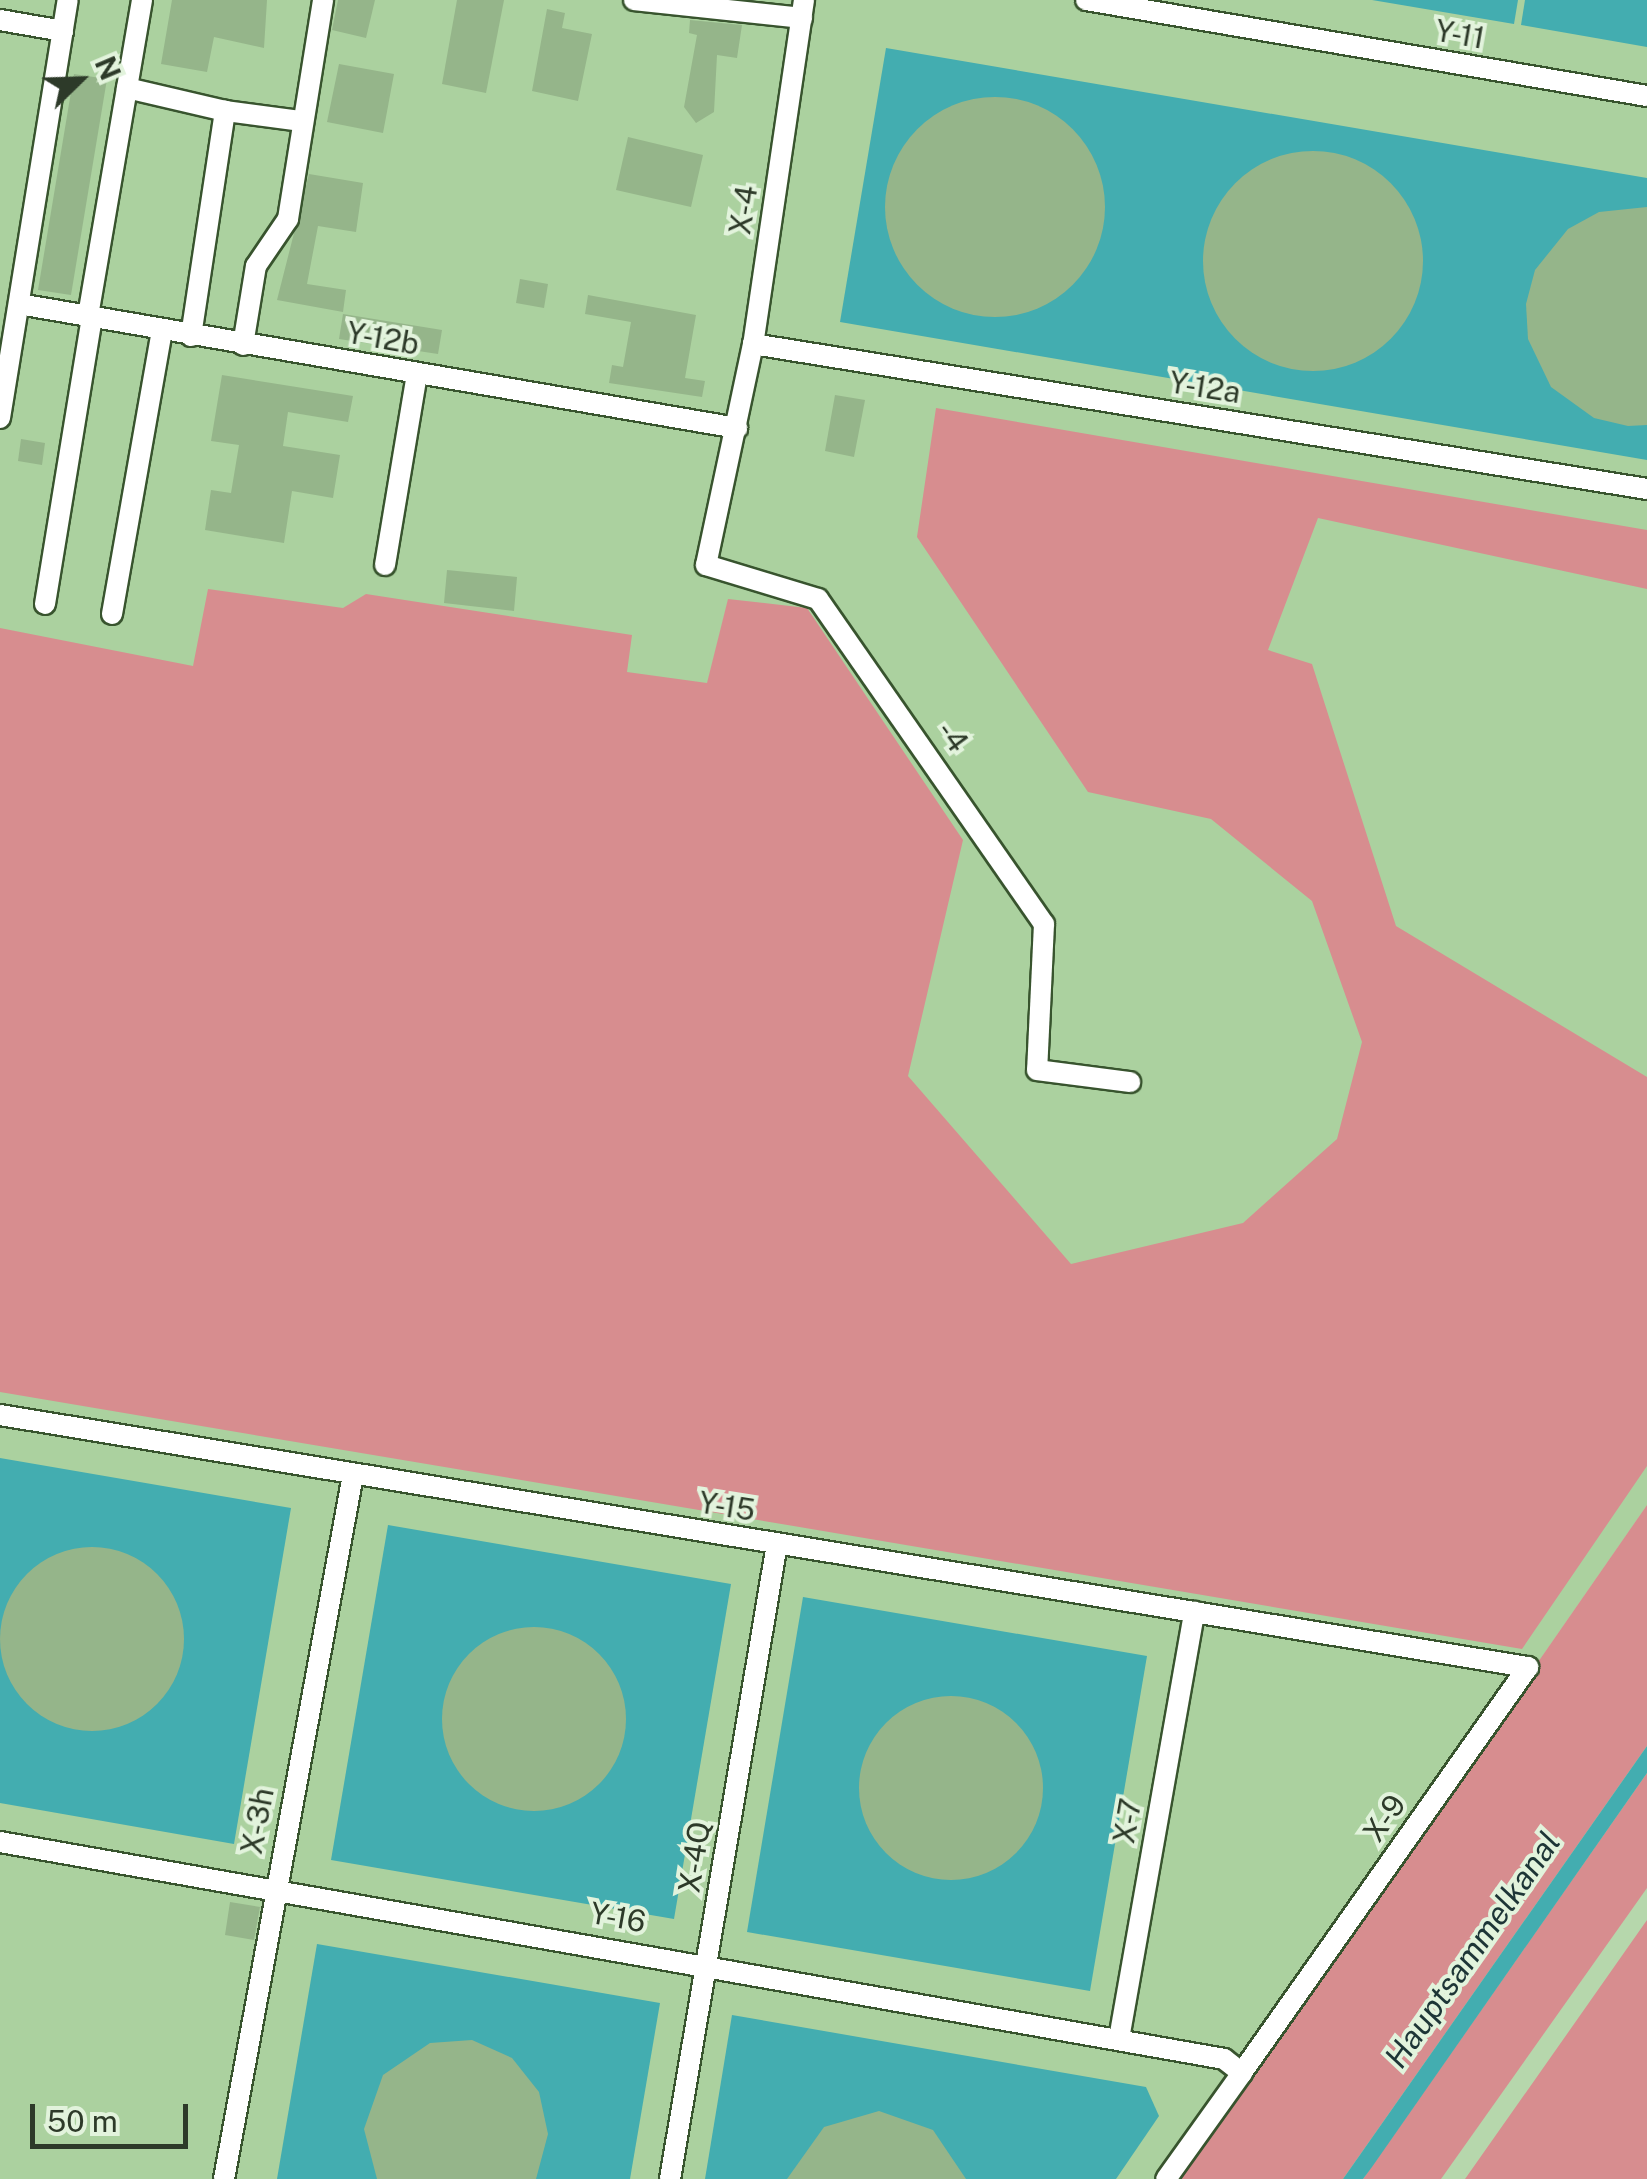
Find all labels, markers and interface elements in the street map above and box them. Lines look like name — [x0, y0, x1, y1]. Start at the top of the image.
street label: Y-11 — [1433, 12, 1487, 56]
north arrow — [30, 30, 130, 130]
text: N — [89, 52, 128, 85]
street label: X-4 — [721, 183, 765, 237]
street label: Y-12b — [344, 314, 422, 362]
street label: Y-12a — [1167, 364, 1243, 410]
street label: -4 — [930, 713, 976, 759]
street label: Y-15 — [696, 1484, 758, 1528]
street label: X-3h — [233, 1785, 281, 1857]
street label: X-9 — [1355, 1787, 1413, 1849]
street label: X-7 — [1105, 1796, 1149, 1846]
street label: X-4Q — [671, 1819, 717, 1895]
water label: Hauptsammelkanal — [1377, 1825, 1569, 2075]
street label: Y-16 — [587, 1894, 649, 1940]
scale bar — [35, 2084, 192, 2146]
text: 50 m — [47, 2103, 118, 2139]

